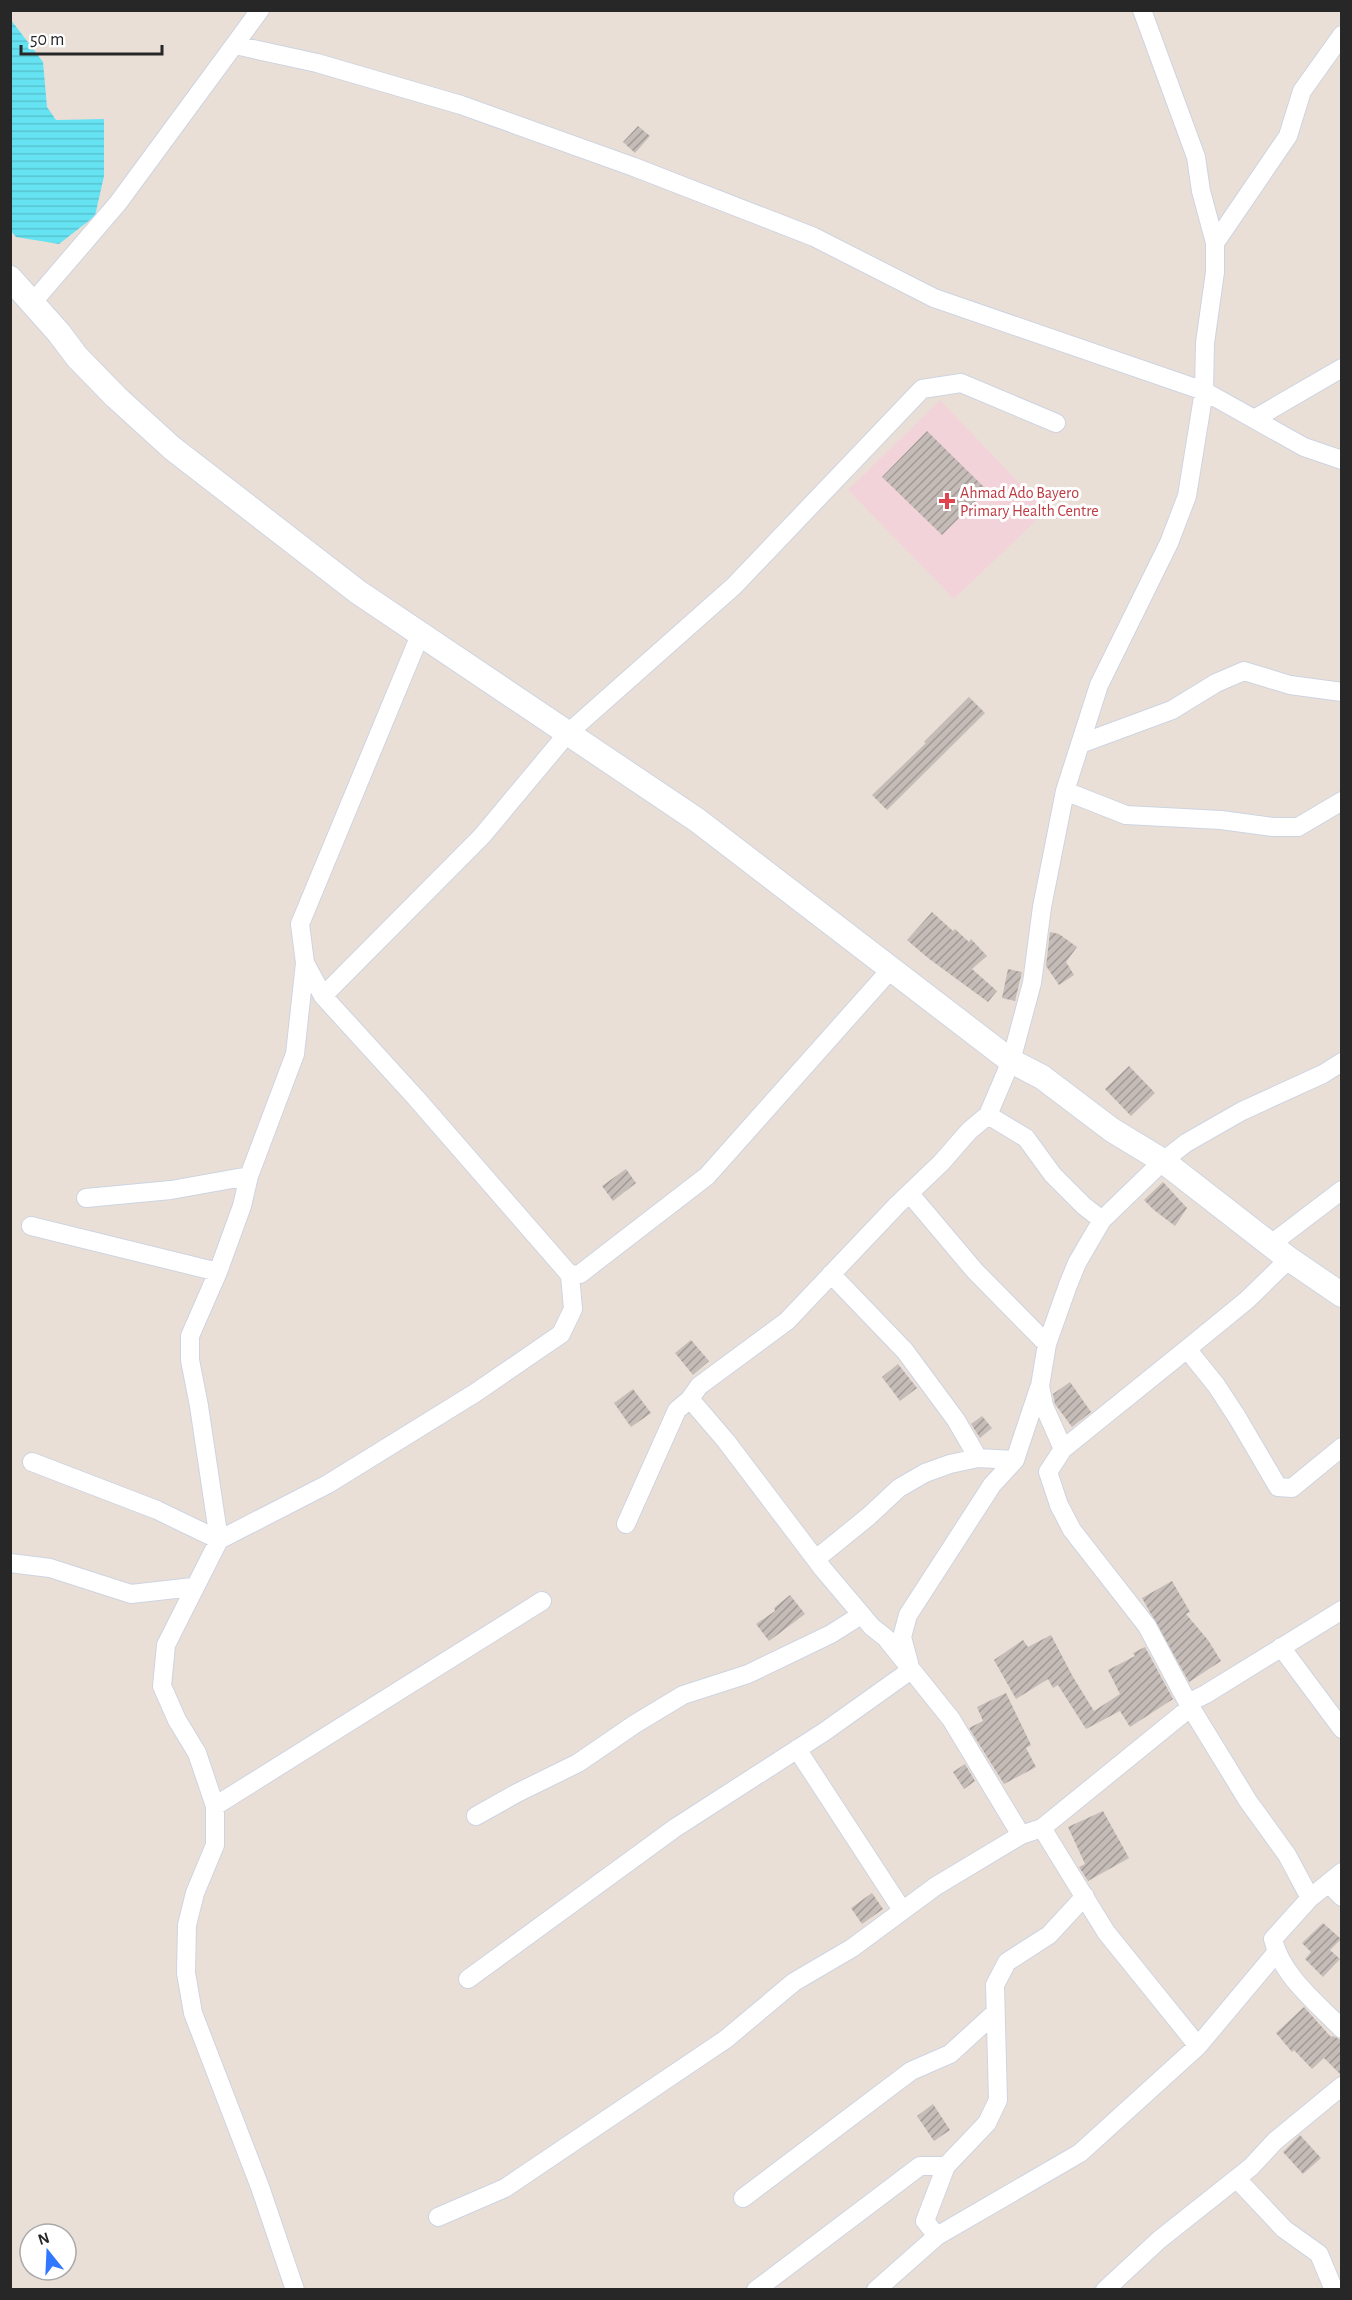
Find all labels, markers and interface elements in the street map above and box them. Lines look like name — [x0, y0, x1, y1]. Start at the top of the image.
scale bar — [21, 18, 162, 56]
text: 50 m — [30, 31, 64, 49]
place label: Ahmad Ado Bayero Primary Health Centre — [960, 485, 1099, 520]
marker: Ahmad Ado Bayero Primary Health Centre — [938, 492, 956, 510]
north arrow — [18, 2222, 78, 2282]
text: N — [36, 2229, 51, 2248]

